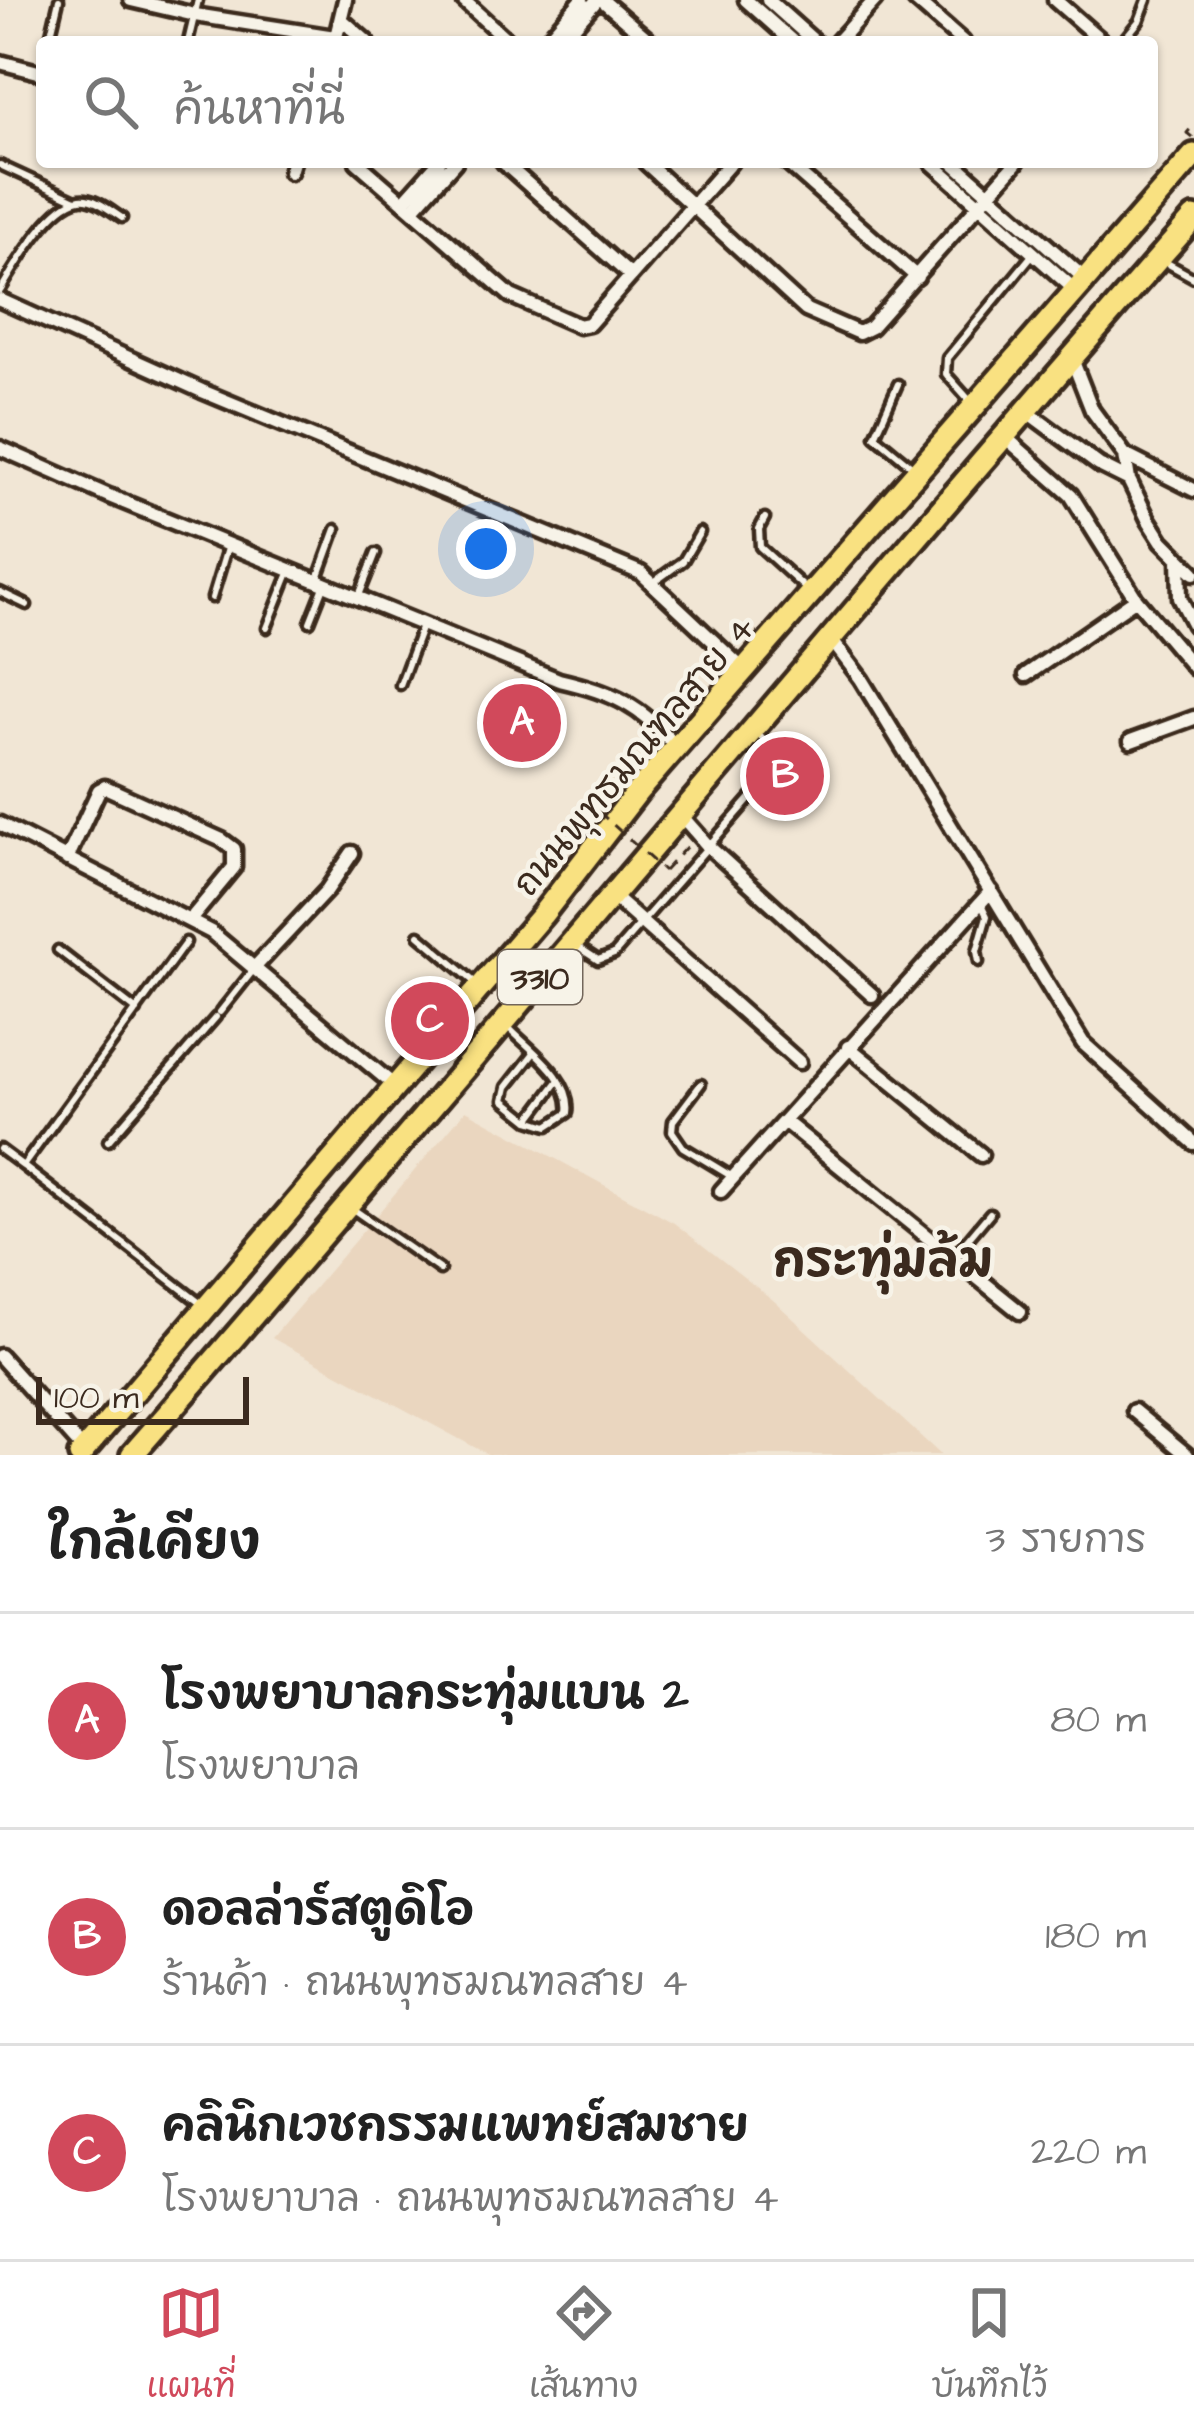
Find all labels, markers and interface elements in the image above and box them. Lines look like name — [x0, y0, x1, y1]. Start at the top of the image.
search box — [36, 36, 1158, 168]
icon: search — [78, 69, 144, 135]
text: ค้นหาที่นี่ — [174, 80, 345, 142]
your location — [456, 519, 516, 579]
street label: ถนนพุทธมณฑลสาย 4 — [502, 605, 768, 908]
pin: A — [483, 678, 561, 768]
pin: B — [746, 731, 824, 821]
road number: 3310 — [498, 950, 582, 1004]
pin: C — [391, 976, 469, 1066]
district label: กระทุ่มล้ม — [773, 1229, 993, 1295]
scale bar — [36, 1371, 249, 1424]
text: 100 m — [54, 1375, 139, 1421]
text: ใกล้เคียง — [48, 1508, 260, 1579]
text: 3 รายการ — [985, 1514, 1146, 1568]
text: โรงพยาบาลกระทุ่มแบน 2 — [162, 1664, 689, 1726]
text: A — [75, 1694, 99, 1748]
text: 80 m — [1050, 1694, 1146, 1748]
text: โรงพยาบาล — [162, 1741, 360, 1795]
text: ดอลล่าร์สตูดิโอ — [162, 1880, 474, 1942]
text: B — [73, 1910, 101, 1964]
text: 180 m — [1045, 1910, 1146, 1964]
text: ร้านค้า · ถนนพุทธมณฑลสาย 4 — [162, 1957, 687, 2011]
text: คลินิกเวชกรรมแพทย์สมชาย — [162, 2096, 749, 2158]
text: C — [73, 2126, 101, 2180]
text: 220 m — [1031, 2126, 1146, 2180]
text: โรงพยาบาล · ถนนพุทธมณฑลสาย 4 — [162, 2173, 779, 2227]
tab: แผนที่ — [147, 2280, 236, 2410]
tab: เส้นทาง — [529, 2280, 638, 2410]
tab: บันทึกไว้ — [931, 2280, 1047, 2410]

